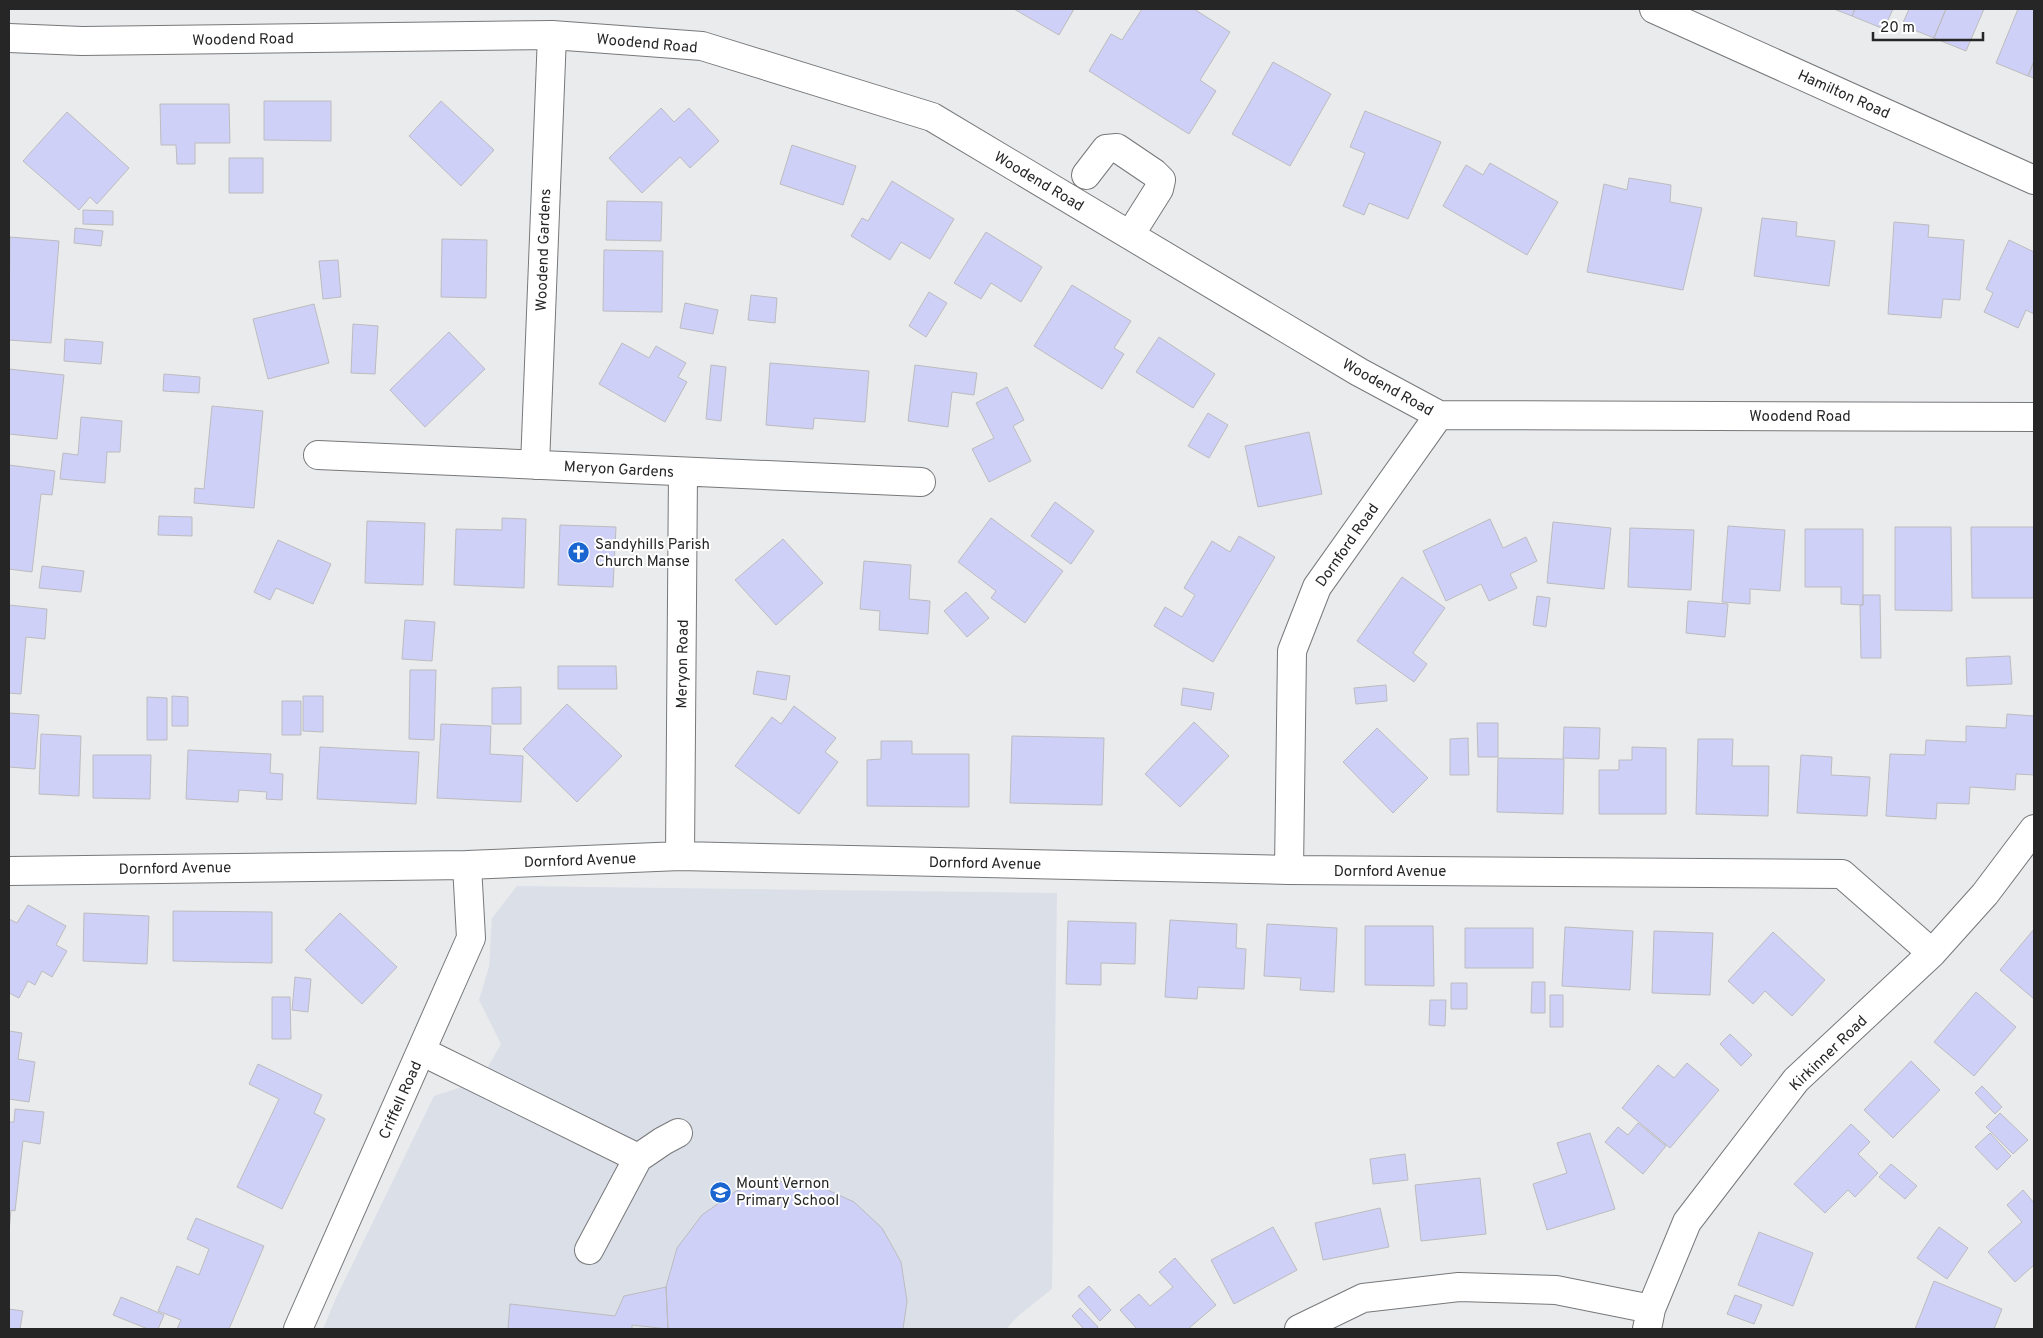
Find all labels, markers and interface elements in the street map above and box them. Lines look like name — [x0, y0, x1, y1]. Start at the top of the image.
scale bar — [1873, 10, 1983, 42]
text: 20 m — [1880, 19, 1915, 38]
street label: Woodend Road — [192, 30, 294, 51]
street label: Woodend Road — [595, 31, 698, 58]
street label: Hamilton Road — [1794, 67, 1893, 124]
street label: Woodend Road — [990, 148, 1087, 217]
street label: Woodend Gardens — [533, 188, 556, 312]
street label: Woodend Road — [1338, 355, 1436, 421]
street label: Woodend Road — [1749, 408, 1851, 427]
street label: Meryon Gardens — [563, 458, 675, 483]
street label: Dornford Road — [1312, 500, 1384, 591]
place label: Sandyhills Parish Church Manse — [595, 536, 710, 572]
church icon: Sandyhills Parish Church Manse — [567, 541, 591, 565]
street label: Meryon Road — [673, 619, 694, 709]
street label: Dornford Avenue — [524, 850, 637, 873]
street label: Dornford Avenue — [929, 854, 1041, 875]
street label: Dornford Avenue — [119, 859, 231, 880]
street label: Dornford Avenue — [1334, 863, 1446, 882]
street label: Kirkinner Road — [1786, 1012, 1872, 1096]
street label: Criffell Road — [376, 1059, 427, 1143]
place label: Mount Vernon Primary School — [736, 1175, 839, 1211]
school or university icon: Mount Vernon Primary School — [708, 1180, 732, 1204]

